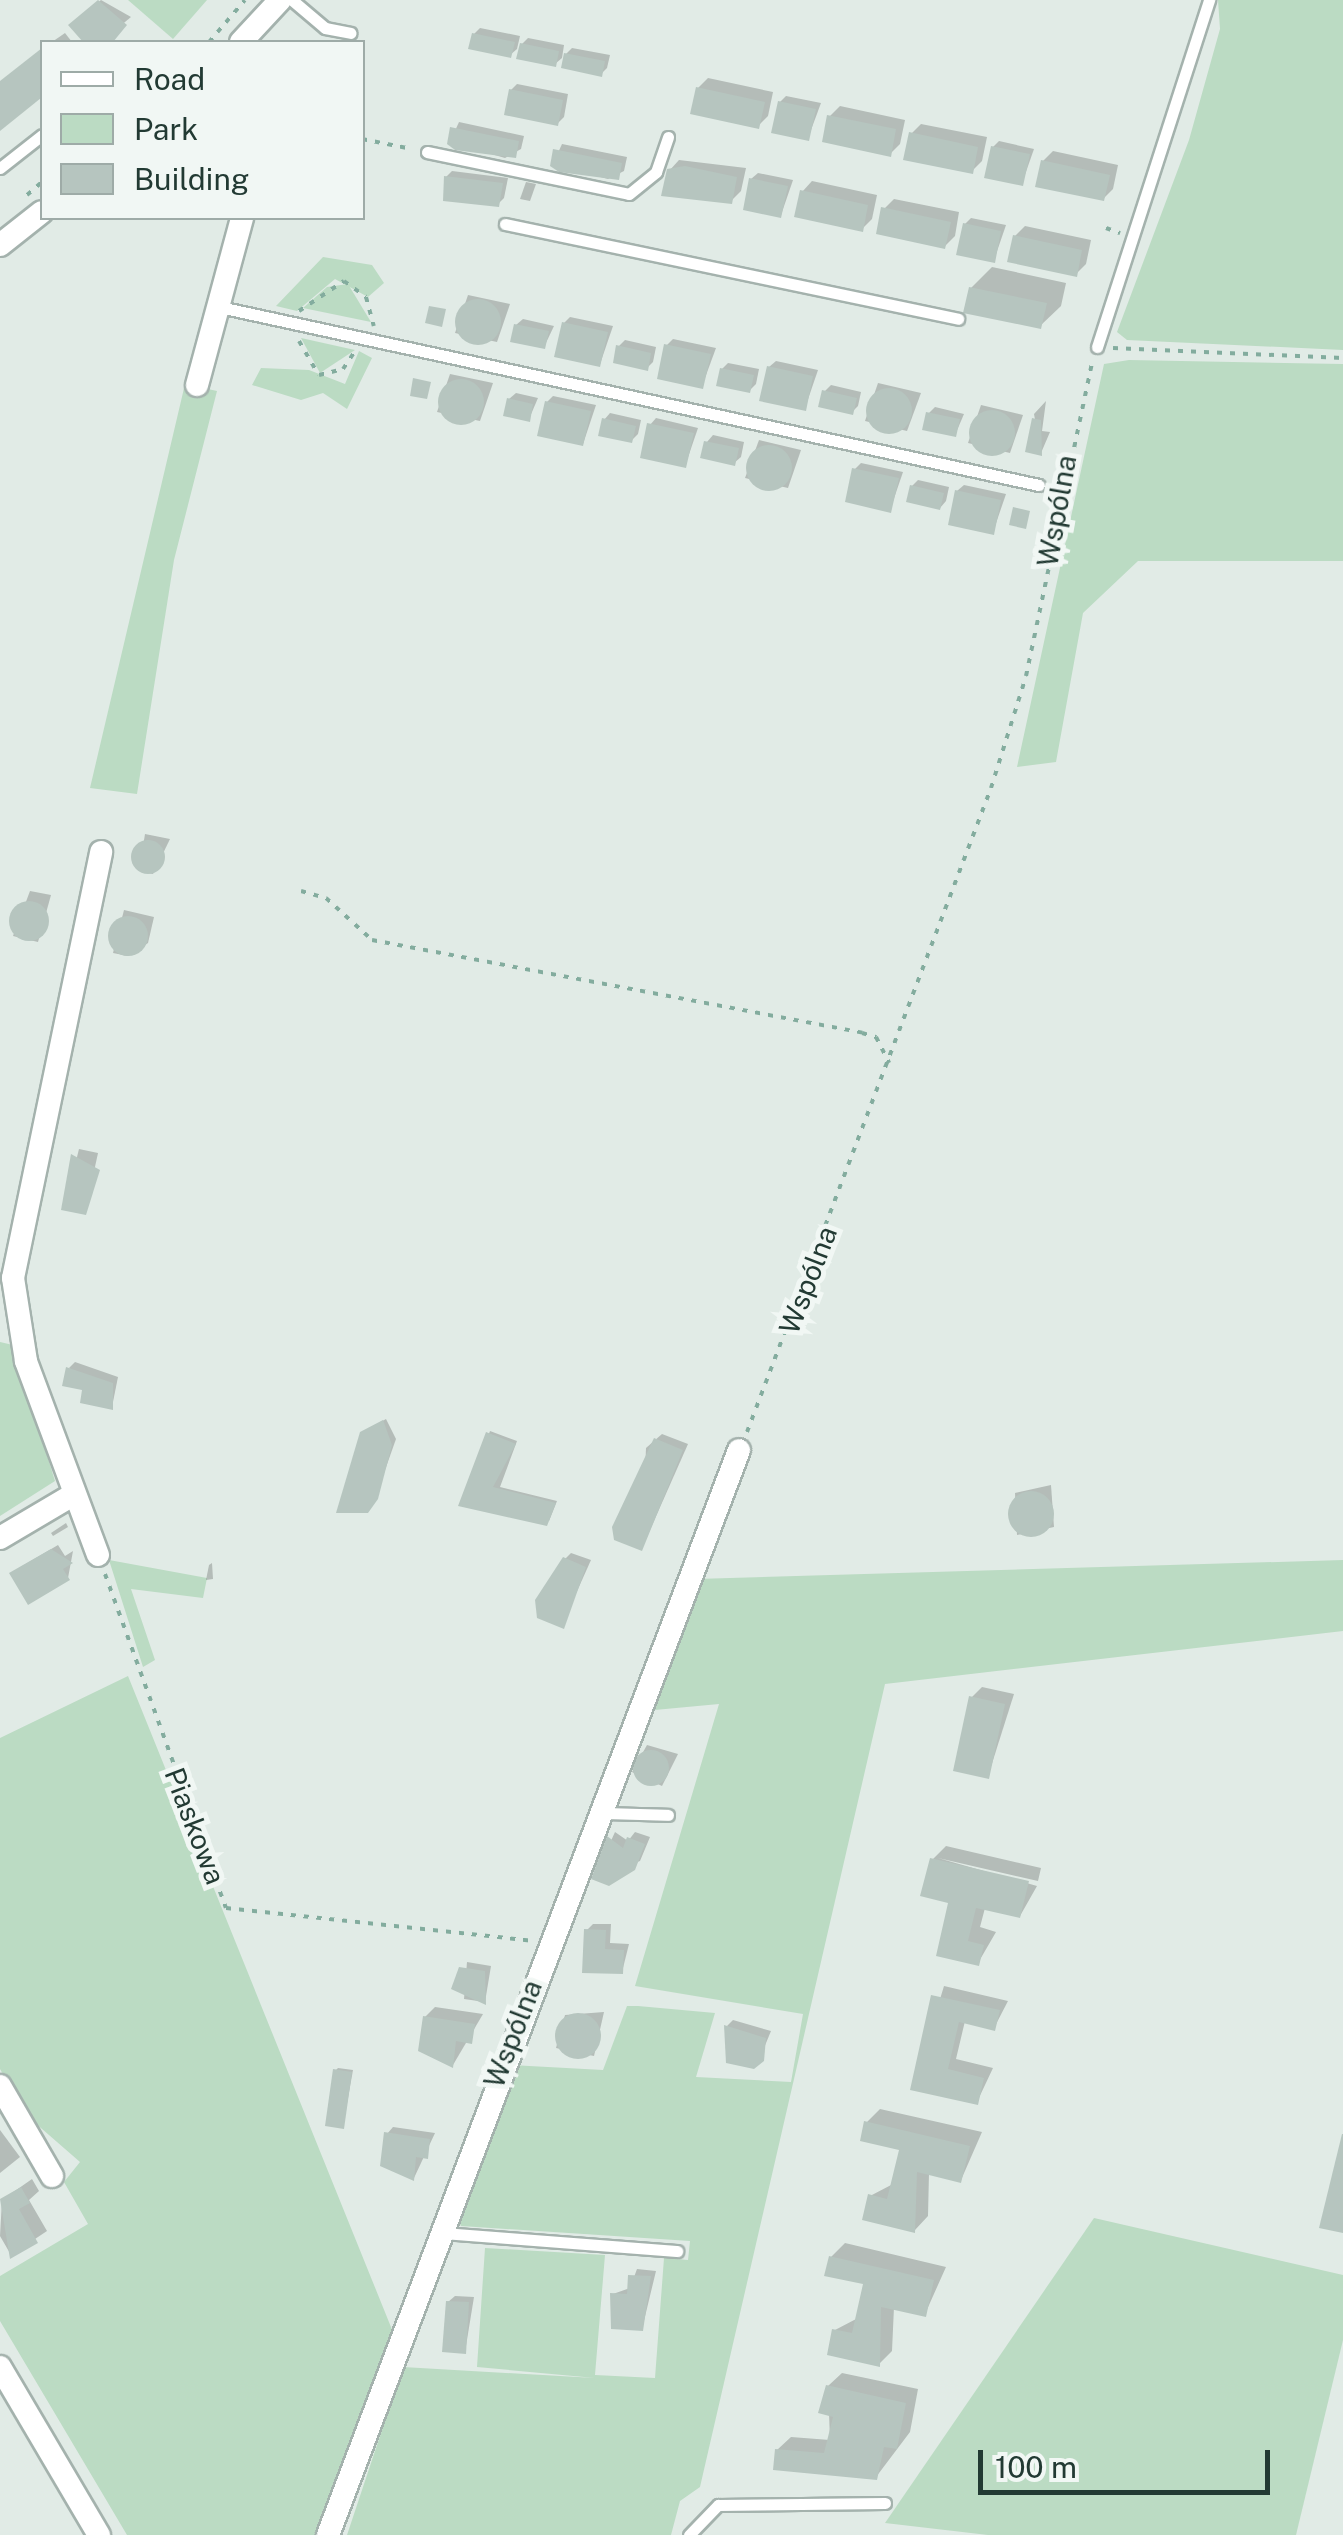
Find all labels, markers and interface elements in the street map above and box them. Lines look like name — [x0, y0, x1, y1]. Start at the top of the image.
legend — [40, 40, 365, 220]
text: Road — [134, 61, 205, 97]
text: Park — [134, 111, 198, 147]
text: Building — [134, 161, 249, 197]
street label: Wspólna — [1031, 453, 1083, 569]
street label: Wspólna — [772, 1221, 844, 1339]
street label: Piaskowa — [157, 1763, 233, 1889]
street label: Wspólna — [477, 1975, 549, 2093]
scale bar — [983, 2430, 1276, 2492]
text: 100 m — [995, 2449, 1077, 2485]

